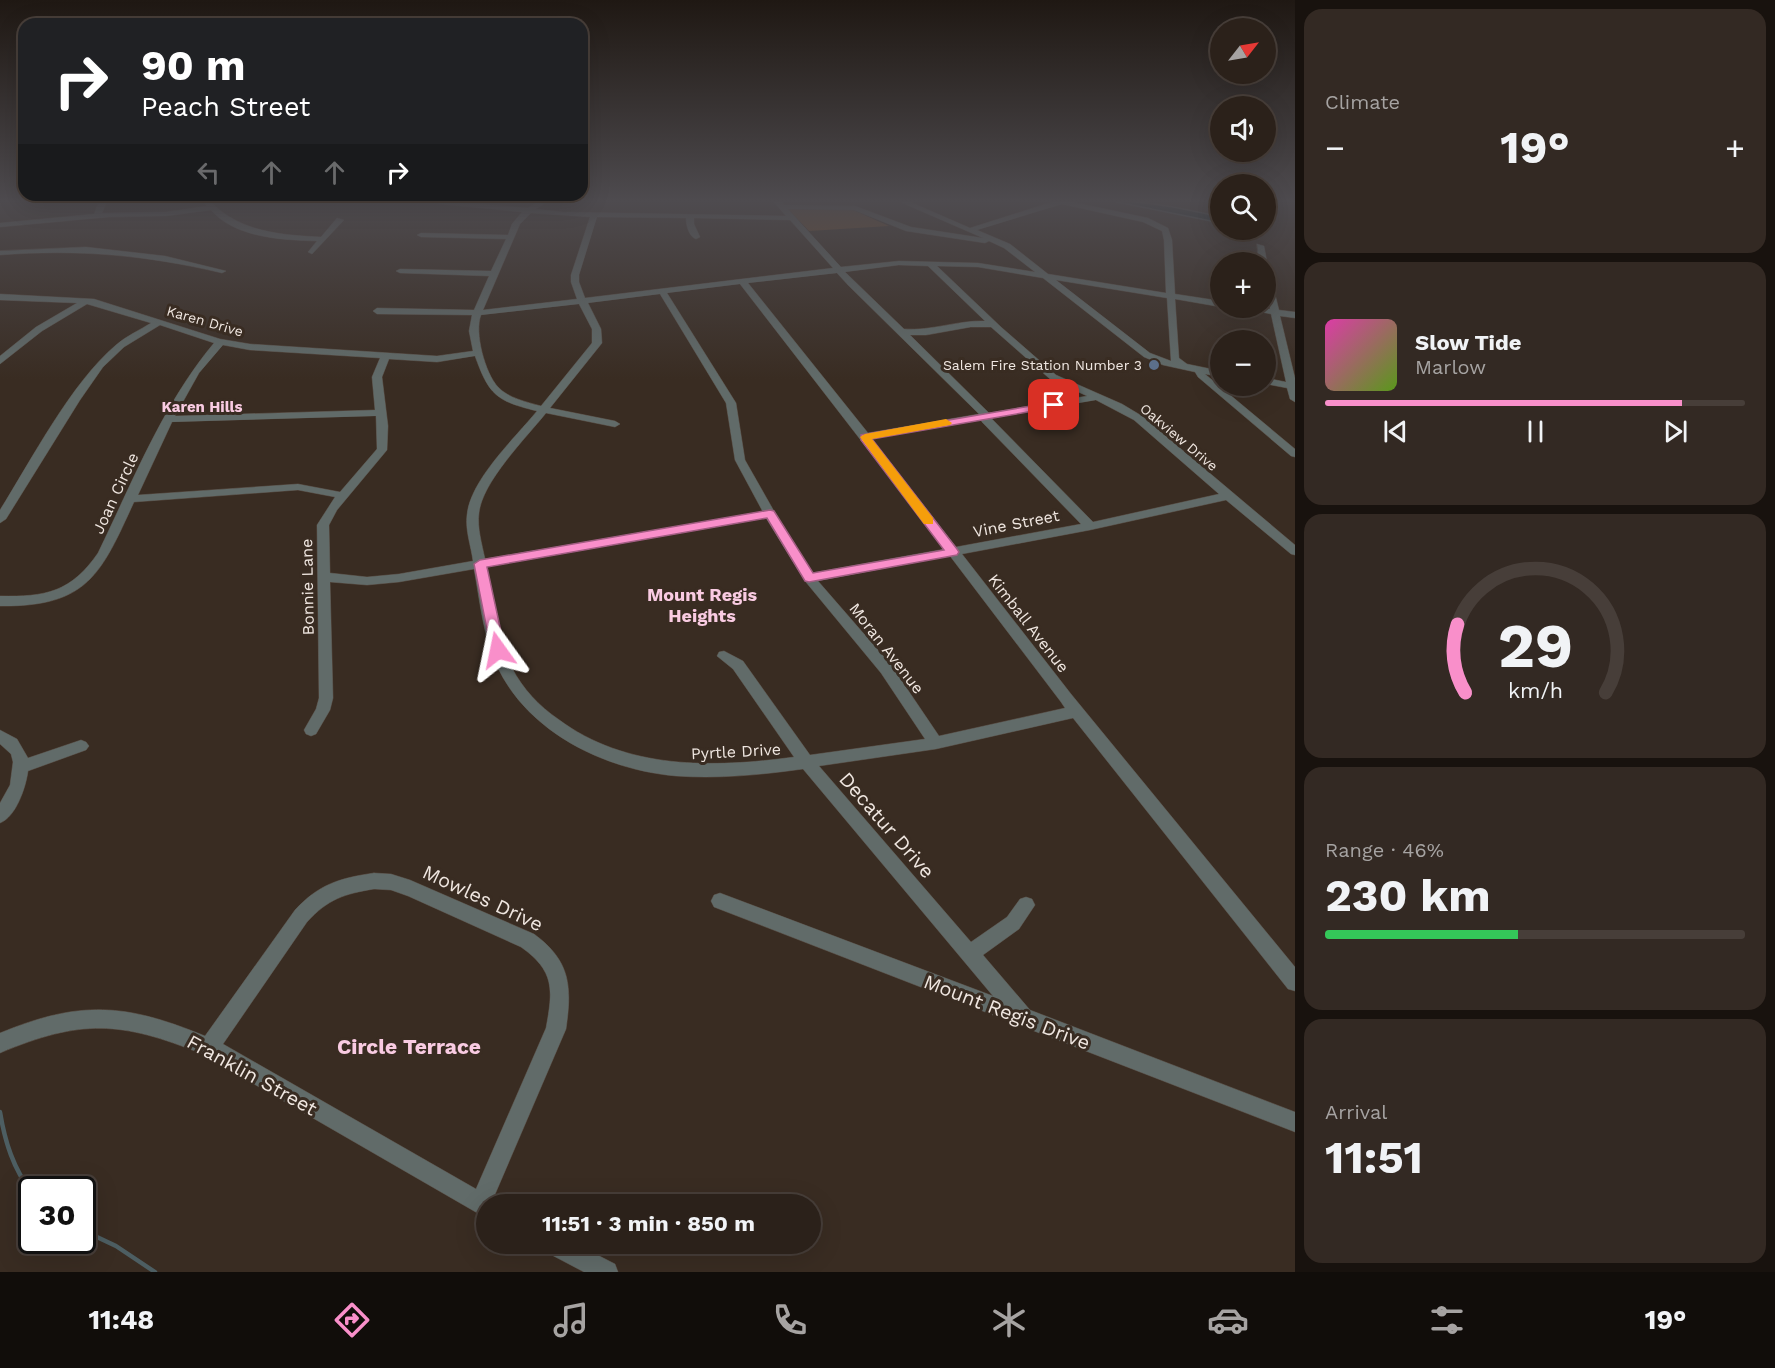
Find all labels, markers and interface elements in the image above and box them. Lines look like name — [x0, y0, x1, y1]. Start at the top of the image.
north arrow — [1210, 18, 1276, 84]
map controls — [1210, 18, 1276, 396]
text: 90 m — [141, 41, 245, 90]
icon: right — [42, 42, 120, 120]
text: Climate — [1325, 90, 1400, 114]
text: Peach Street — [141, 91, 310, 123]
button: sound — [1210, 96, 1276, 162]
text: 19° — [1500, 121, 1570, 174]
text: − — [1325, 128, 1345, 167]
text: + — [1725, 128, 1745, 167]
icon: left — [192, 156, 225, 189]
icon: ahead — [255, 156, 288, 189]
icon: ahead — [318, 156, 351, 189]
icon: right — [381, 156, 414, 189]
button: search — [1210, 174, 1276, 240]
button: + — [1210, 252, 1276, 318]
street label: Karen Drive — [165, 302, 245, 340]
button: − — [1210, 330, 1276, 396]
text: Slow Tide — [1415, 330, 1522, 355]
text: Marlow — [1415, 355, 1486, 379]
place label: Salem Fire Station Number 3 — [943, 357, 1142, 373]
marker: Salem Fire Station Number 3 — [1147, 358, 1161, 372]
pin — [1028, 379, 1079, 430]
icon: arrive — [1037, 388, 1070, 421]
district label: Karen Hills — [162, 398, 242, 416]
street label: Oakview Drive — [1137, 400, 1221, 474]
icon: previous — [1379, 415, 1412, 448]
icon: pause — [1519, 415, 1552, 448]
icon: next — [1659, 415, 1692, 448]
street label: Joan Circle — [88, 450, 143, 537]
street label: Vine Street — [971, 506, 1061, 541]
street label: Bonnie Lane — [297, 539, 318, 635]
street label: Kimball Avenue — [984, 570, 1073, 676]
district label: Mount Regis Heights — [647, 584, 757, 626]
street label: Moran Avenue — [845, 599, 928, 697]
text: 29 — [1497, 609, 1573, 682]
position arrow — [466, 618, 530, 682]
text: km/h — [1507, 678, 1563, 703]
street label: Pyrtle Drive — [691, 740, 782, 763]
street label: Decatur Drive — [834, 767, 940, 883]
text: Range · 46% — [1325, 838, 1444, 862]
street label: Mowles Drive — [419, 860, 547, 936]
text: 230 km — [1325, 869, 1491, 922]
street label: Mount Regis Drive — [920, 969, 1094, 1055]
street label: Franklin Street — [183, 1029, 322, 1121]
district label: Circle Terrace — [337, 1034, 481, 1059]
text: Arrival — [1325, 1100, 1387, 1124]
text: 11:51 — [1325, 1131, 1423, 1184]
speed limit sign: 30 — [18, 1176, 96, 1254]
text: 11:51 · 3 min · 850 m — [542, 1211, 755, 1236]
icon: directions — [331, 1299, 373, 1341]
icon: music — [550, 1299, 592, 1341]
icon: phone — [769, 1299, 811, 1341]
icon: climate — [988, 1299, 1030, 1341]
icon: car — [1207, 1299, 1249, 1341]
icon: filters — [1426, 1299, 1468, 1341]
text: 11:48 — [88, 1304, 154, 1336]
text: 19° — [1645, 1304, 1686, 1336]

